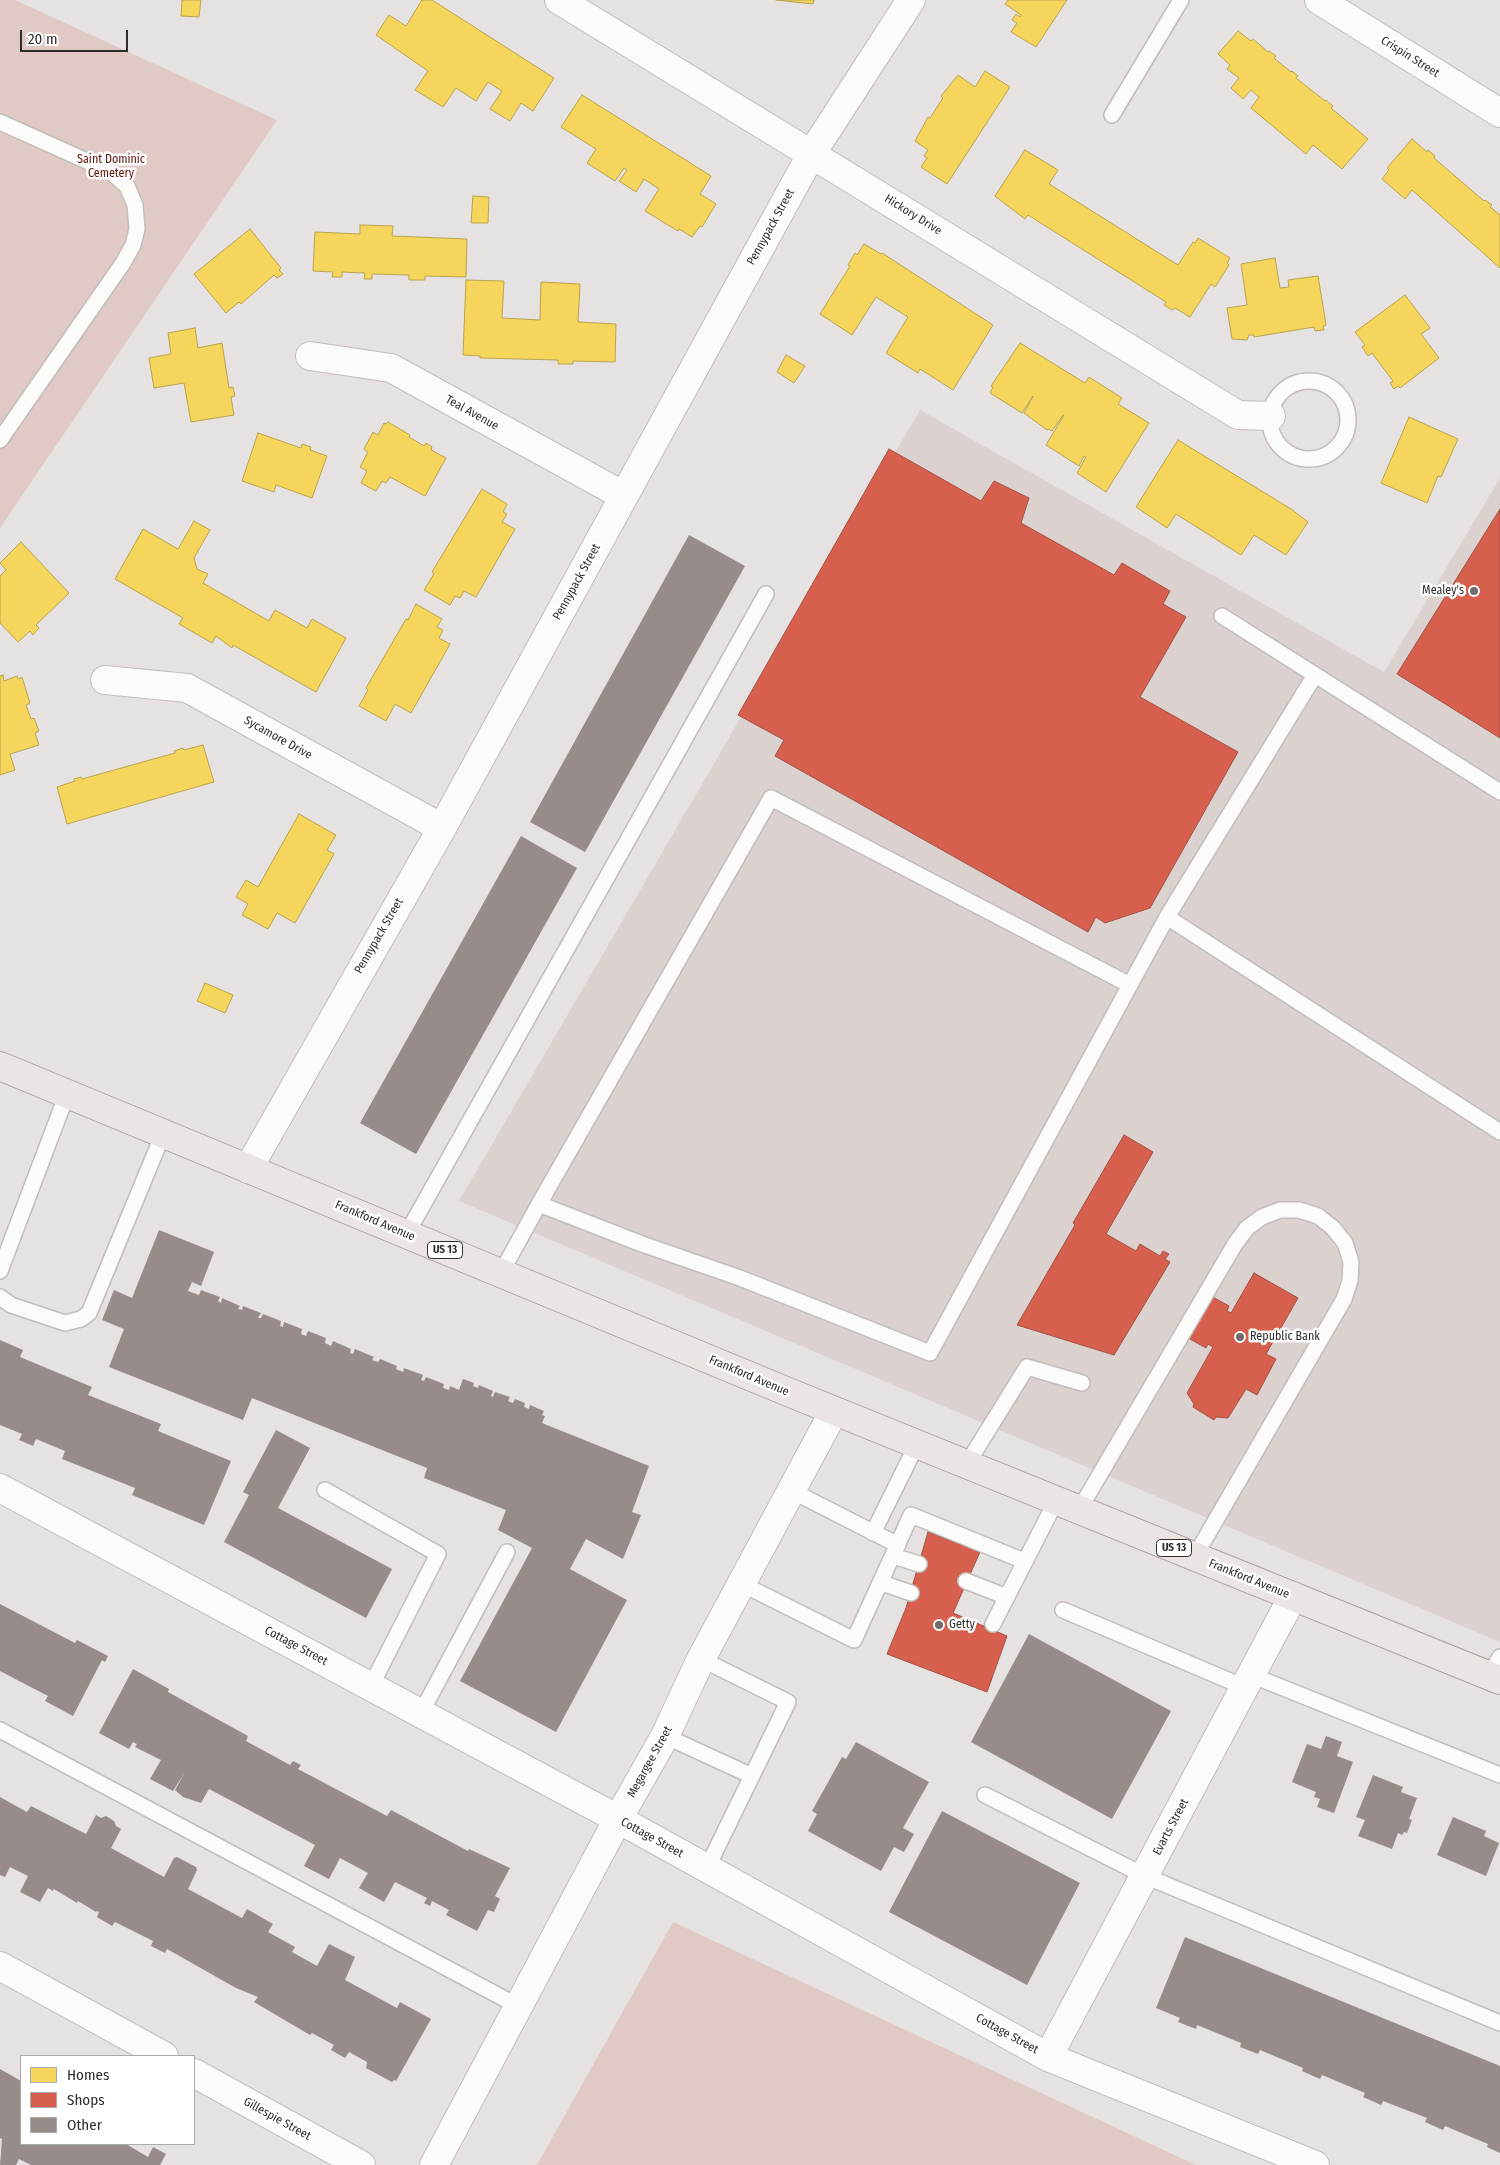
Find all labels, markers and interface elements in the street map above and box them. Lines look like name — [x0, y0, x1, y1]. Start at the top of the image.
scale bar — [22, 20, 130, 52]
text: 20 m — [28, 30, 58, 48]
street label: Crispin Street — [1378, 33, 1442, 81]
park label: Saint Dominic Cemetery — [77, 153, 145, 181]
street label: Pennypack Street — [744, 186, 798, 268]
street label: Hickory Drive — [882, 192, 944, 238]
street label: Teal Avenue — [443, 393, 501, 433]
street label: Pennypack Street — [550, 541, 604, 623]
place label: Mealey's — [1422, 584, 1464, 598]
marker: Mealey's — [1468, 585, 1480, 597]
street label: Sycamore Drive — [241, 713, 315, 763]
street label: Pennypack Street — [352, 896, 406, 976]
street label: Frankford Avenue — [333, 1198, 417, 1244]
road number: US 13 — [428, 1242, 462, 1258]
place label: Republic Bank — [1250, 1330, 1320, 1344]
marker: Republic Bank — [1234, 1331, 1246, 1343]
street label: Frankford Avenue — [707, 1353, 791, 1399]
road number: US 13 — [1156, 1540, 1192, 1556]
street label: Frankford Avenue — [1207, 1556, 1291, 1602]
place label: Getty — [949, 1618, 975, 1632]
marker: Getty — [933, 1619, 945, 1631]
street label: Cottage Street — [262, 1623, 330, 1669]
street label: Megargee Street — [624, 1724, 676, 1800]
street label: Evarts Street — [1150, 1796, 1192, 1858]
street label: Cottage Street — [618, 1815, 686, 1861]
street label: Cottage Street — [973, 2011, 1041, 2057]
legend — [20, 2055, 195, 2145]
text: Homes — [67, 2066, 109, 2084]
text: Shops — [67, 2091, 105, 2109]
street label: Gillespie Street — [241, 2095, 313, 2143]
text: Other — [67, 2116, 102, 2134]

